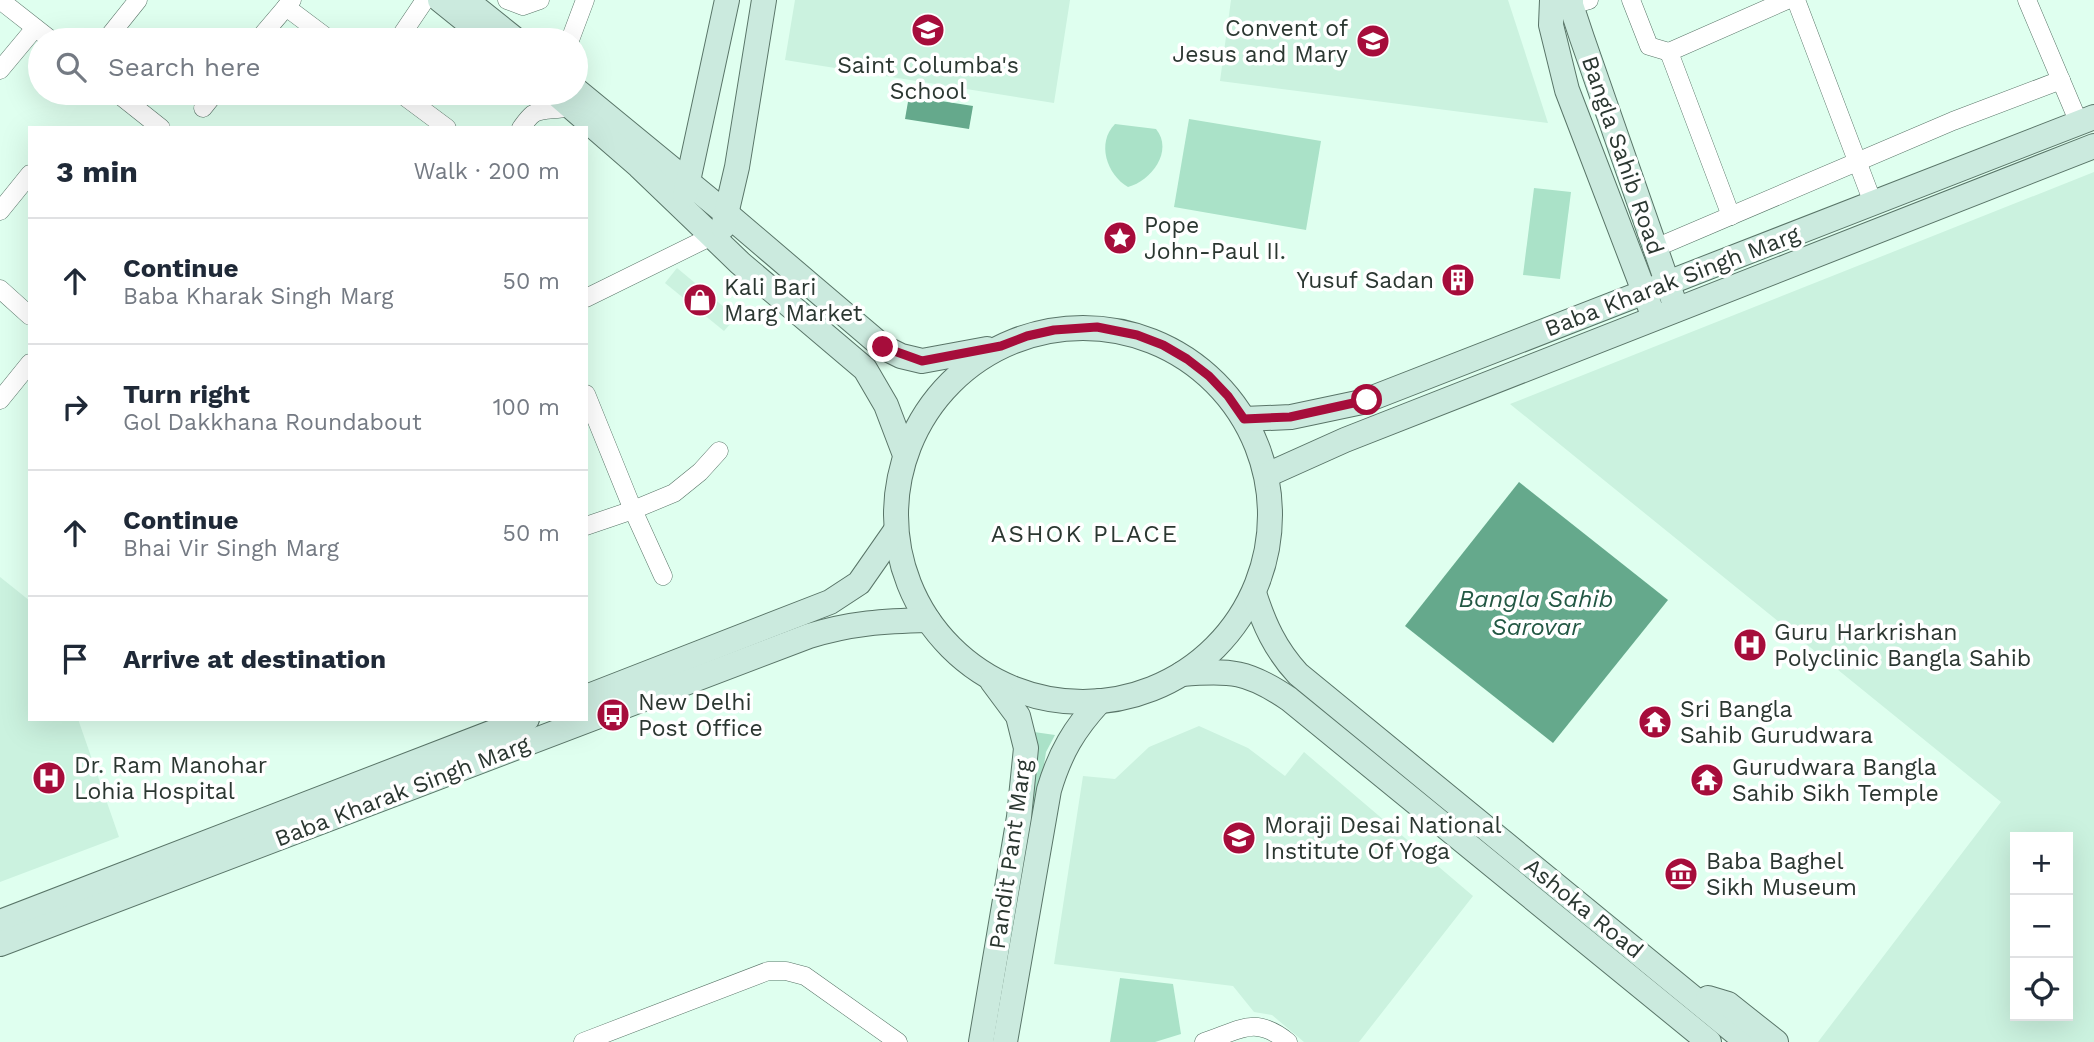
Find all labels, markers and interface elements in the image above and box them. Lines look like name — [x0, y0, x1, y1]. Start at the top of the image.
school or university icon: Saint Columba's School — [909, 11, 947, 49]
place label: Convent of Jesus and Mary — [1172, 15, 1348, 68]
school or university icon: Convent of Jesus and Mary — [1354, 22, 1392, 60]
search box — [28, 28, 588, 105]
icon: search — [52, 48, 90, 86]
text: Search here — [108, 52, 260, 82]
place label: Saint Columba's School — [837, 52, 1019, 105]
street label: Bangla Sahib Road — [1576, 52, 1669, 258]
text: 3 min — [56, 154, 138, 189]
text: Walk · 200 m — [414, 158, 560, 185]
place label: Pope John-Paul II. — [1144, 212, 1286, 265]
place icon: Pope John-Paul II. — [1101, 219, 1139, 257]
street label: Baba Kharak Singh Marg — [1541, 220, 1804, 343]
text: Continue — [123, 253, 239, 283]
building icon: Yusuf Sadan — [1439, 261, 1477, 299]
icon: ahead — [56, 262, 94, 300]
place label: Yusuf Sadan — [1296, 267, 1434, 294]
text: 50 m — [503, 268, 560, 295]
place label: Kali Bari Marg Market — [724, 274, 863, 327]
shop icon: Kali Bari Marg Market — [681, 281, 719, 319]
text: Baba Kharak Singh Marg — [123, 283, 393, 310]
route end — [867, 331, 898, 362]
text: Turn right — [123, 379, 250, 409]
route start — [1351, 384, 1382, 415]
icon: right — [56, 388, 94, 426]
text: 100 m — [493, 394, 560, 421]
text: Gol Dakkhana Roundabout — [123, 409, 422, 436]
text: Continue — [123, 505, 239, 535]
icon: ahead — [56, 514, 94, 552]
text: 50 m — [503, 520, 560, 547]
district label: ASHOK PLACE — [991, 520, 1179, 548]
text: Bhai Vir Singh Marg — [123, 535, 339, 562]
water label: Bangla Sahib Sarovar — [1459, 585, 1613, 641]
place label: Guru Harkrishan Polyclinic Bangla Sahib — [1774, 619, 2031, 672]
hospital icon: Guru Harkrishan Polyclinic Bangla Sahib — [1731, 626, 1769, 664]
icon: arrive — [56, 640, 94, 678]
text: Arrive at destination — [123, 644, 386, 674]
place label: New Delhi Post Office — [638, 689, 763, 742]
bus stop icon: New Delhi Post Office — [594, 696, 632, 734]
place label: Sri Bangla Sahib Gurudwara — [1680, 696, 1873, 749]
temple icon: Sri Bangla Sahib Gurudwara — [1636, 703, 1674, 741]
street label: Baba Kharak Singh Marg — [271, 730, 534, 853]
place label: Dr. Ram Manohar Lohia Hospital — [74, 752, 267, 805]
place label: Gurudwara Bangla Sahib Sikh Temple — [1732, 754, 1939, 807]
street label: Pandit Pant Marg — [984, 757, 1037, 951]
hospital icon: Dr. Ram Manohar Lohia Hospital — [30, 759, 68, 797]
temple icon: Gurudwara Bangla Sahib Sikh Temple — [1688, 761, 1726, 799]
place label: Moraji Desai National Institute Of Yoga — [1264, 812, 1502, 865]
school or university icon: Moraji Desai National Institute Of Yoga — [1220, 819, 1258, 857]
map controls — [2010, 832, 2073, 1021]
button: + — [2010, 832, 2073, 895]
place label: Baba Baghel Sikh Museum — [1706, 848, 1857, 901]
street label: Ashoka Road — [1519, 852, 1648, 964]
museum icon: Baba Baghel Sikh Museum — [1662, 855, 1700, 893]
button: − — [2010, 895, 2073, 958]
button: locate — [2010, 958, 2073, 1021]

